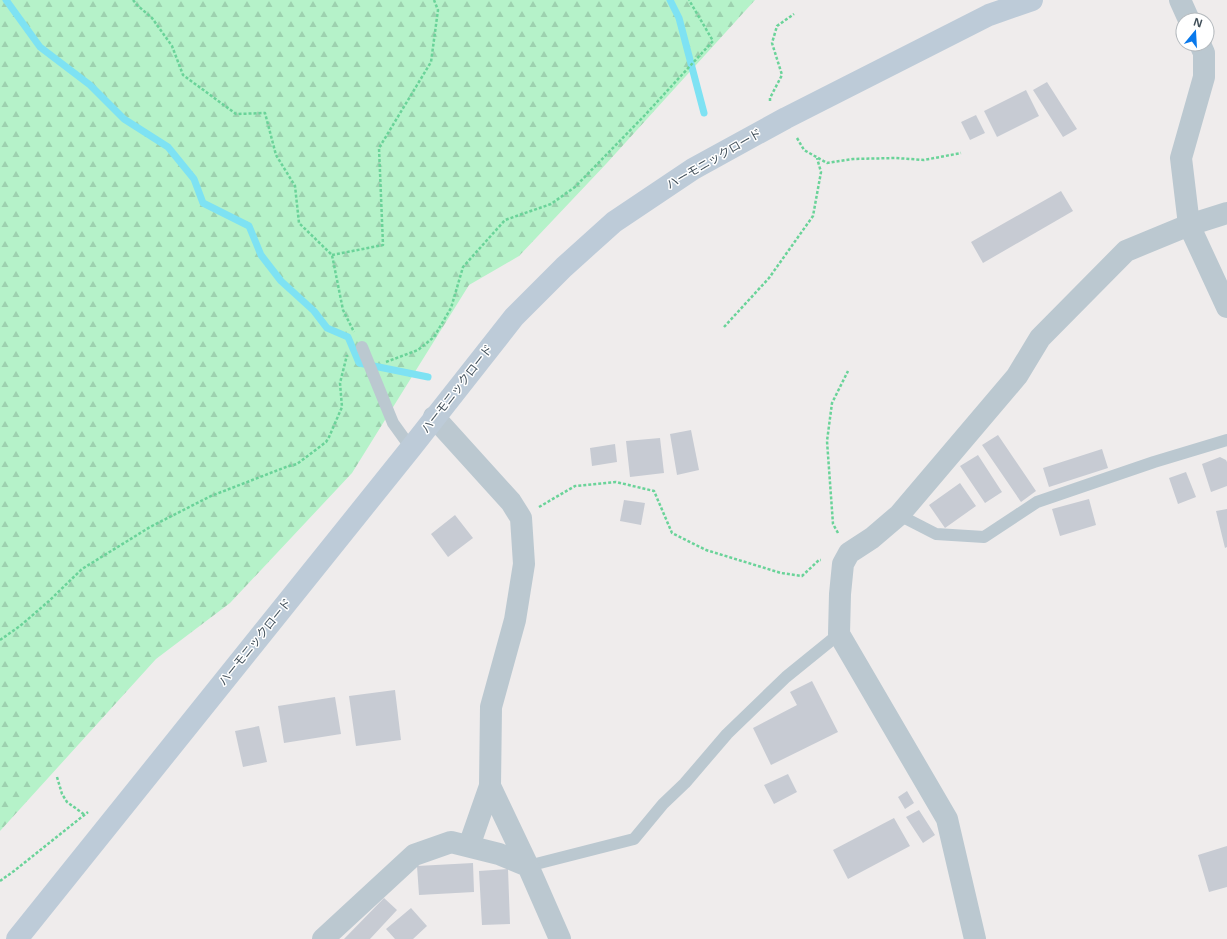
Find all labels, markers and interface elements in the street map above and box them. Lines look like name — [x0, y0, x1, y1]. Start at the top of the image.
north arrow — [1175, 12, 1215, 52]
text: N — [1192, 13, 1205, 31]
street label: ハーモニックロード — [663, 124, 765, 193]
street label: ハーモニックロード — [417, 341, 497, 436]
street label: ハーモニックロード — [214, 594, 295, 689]

